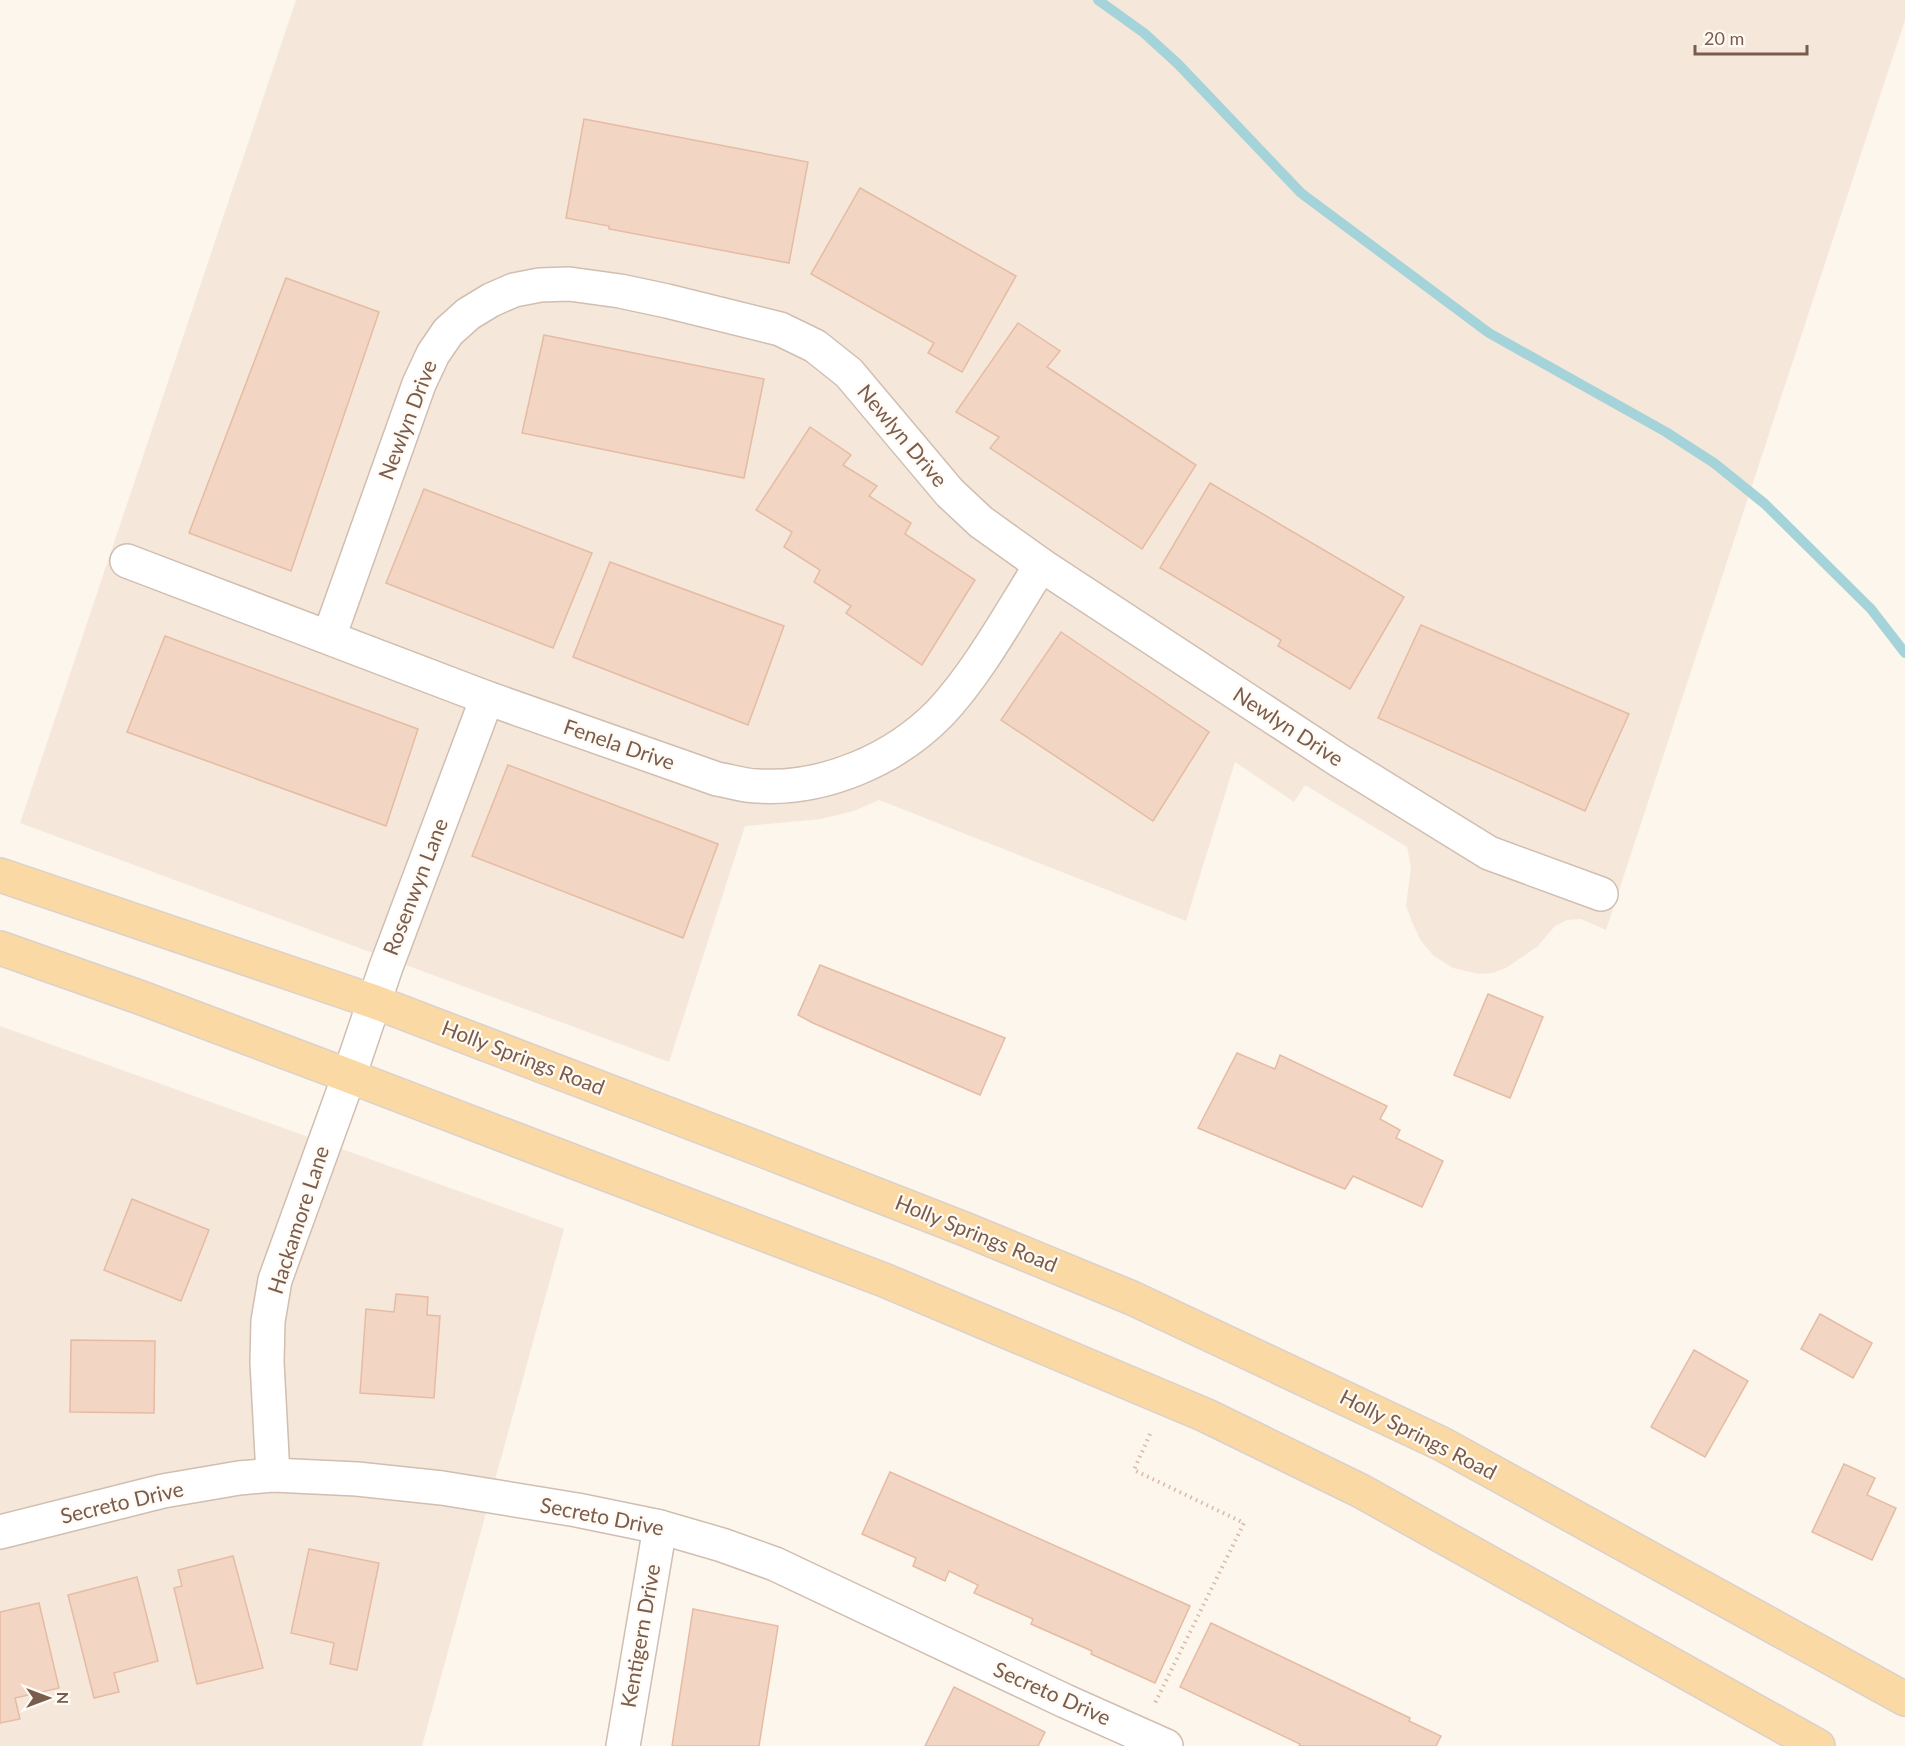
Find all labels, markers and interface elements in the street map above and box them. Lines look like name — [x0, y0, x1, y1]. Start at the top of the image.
scale bar — [1695, 18, 1808, 56]
text: 20 m — [1704, 27, 1744, 49]
street label: Newlyn Drive — [372, 356, 441, 483]
street label: Newlyn Drive — [853, 379, 953, 491]
street label: Newlyn Drive — [1229, 681, 1349, 771]
street label: Fenela Drive — [561, 713, 678, 774]
street label: Rosenwyn Lane — [377, 814, 452, 958]
street label: Holly Springs Road — [439, 1014, 609, 1099]
street label: Hackamore Lane — [262, 1142, 333, 1297]
street label: Holly Springs Road — [892, 1189, 1061, 1277]
street label: Holly Springs Road — [1336, 1383, 1501, 1484]
street label: Secreto Drive — [58, 1475, 186, 1528]
street label: Secreto Drive — [538, 1491, 666, 1540]
street label: Kentigern Drive — [615, 1562, 664, 1709]
street label: Secreto Drive — [990, 1656, 1115, 1730]
north arrow — [18, 1668, 78, 1728]
text: N — [54, 1692, 73, 1704]

